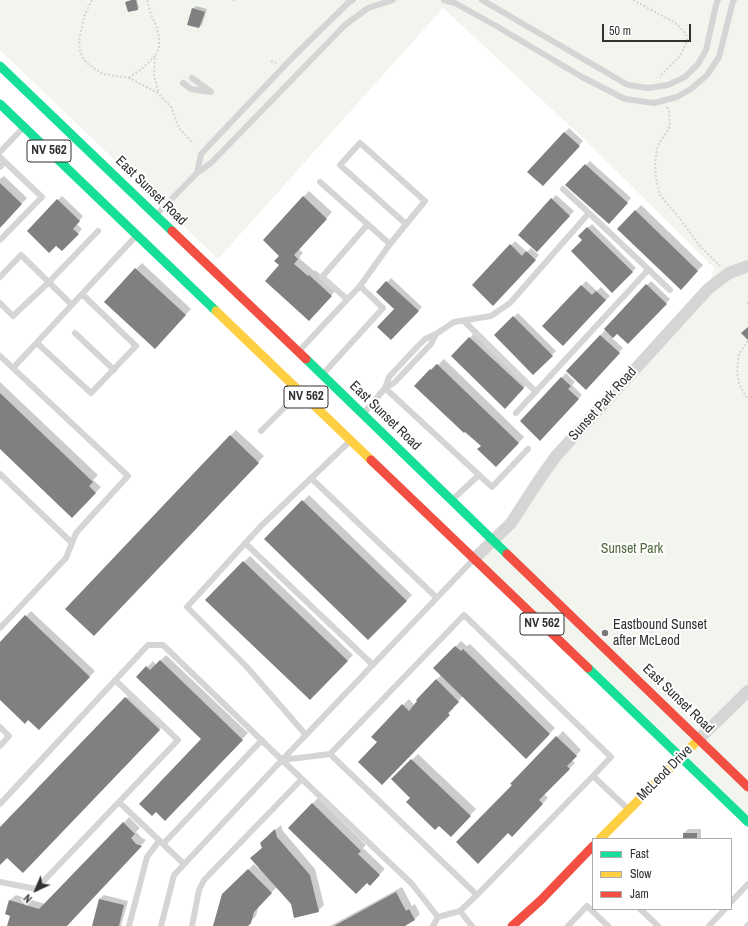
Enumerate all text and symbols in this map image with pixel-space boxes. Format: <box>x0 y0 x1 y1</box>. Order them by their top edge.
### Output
scale bar <box>604 16 693 42</box>
text: 50 m <box>609 23 631 39</box>
road number: NV 562 <box>27 140 71 162</box>
street label: East Sunset Road <box>112 153 190 229</box>
street label: Sunset Park Road <box>566 364 640 444</box>
street label: East Sunset Road <box>346 378 424 454</box>
road number: NV 562 <box>284 386 328 408</box>
park label: Sunset Park <box>601 541 663 557</box>
road number: NV 562 <box>520 613 564 635</box>
place label: Eastbound Sunset after McLeod <box>613 617 707 650</box>
marker: Eastbound Sunset after McLeod <box>600 628 610 638</box>
street label: East Sunset Road <box>639 661 717 737</box>
street label: McLeod Drive <box>634 742 696 804</box>
legend <box>592 838 732 910</box>
text: Fast <box>630 846 649 862</box>
text: Slow <box>630 866 651 882</box>
north arrow <box>16 870 56 910</box>
text: Jam <box>630 886 649 902</box>
text: N <box>20 891 35 906</box>

